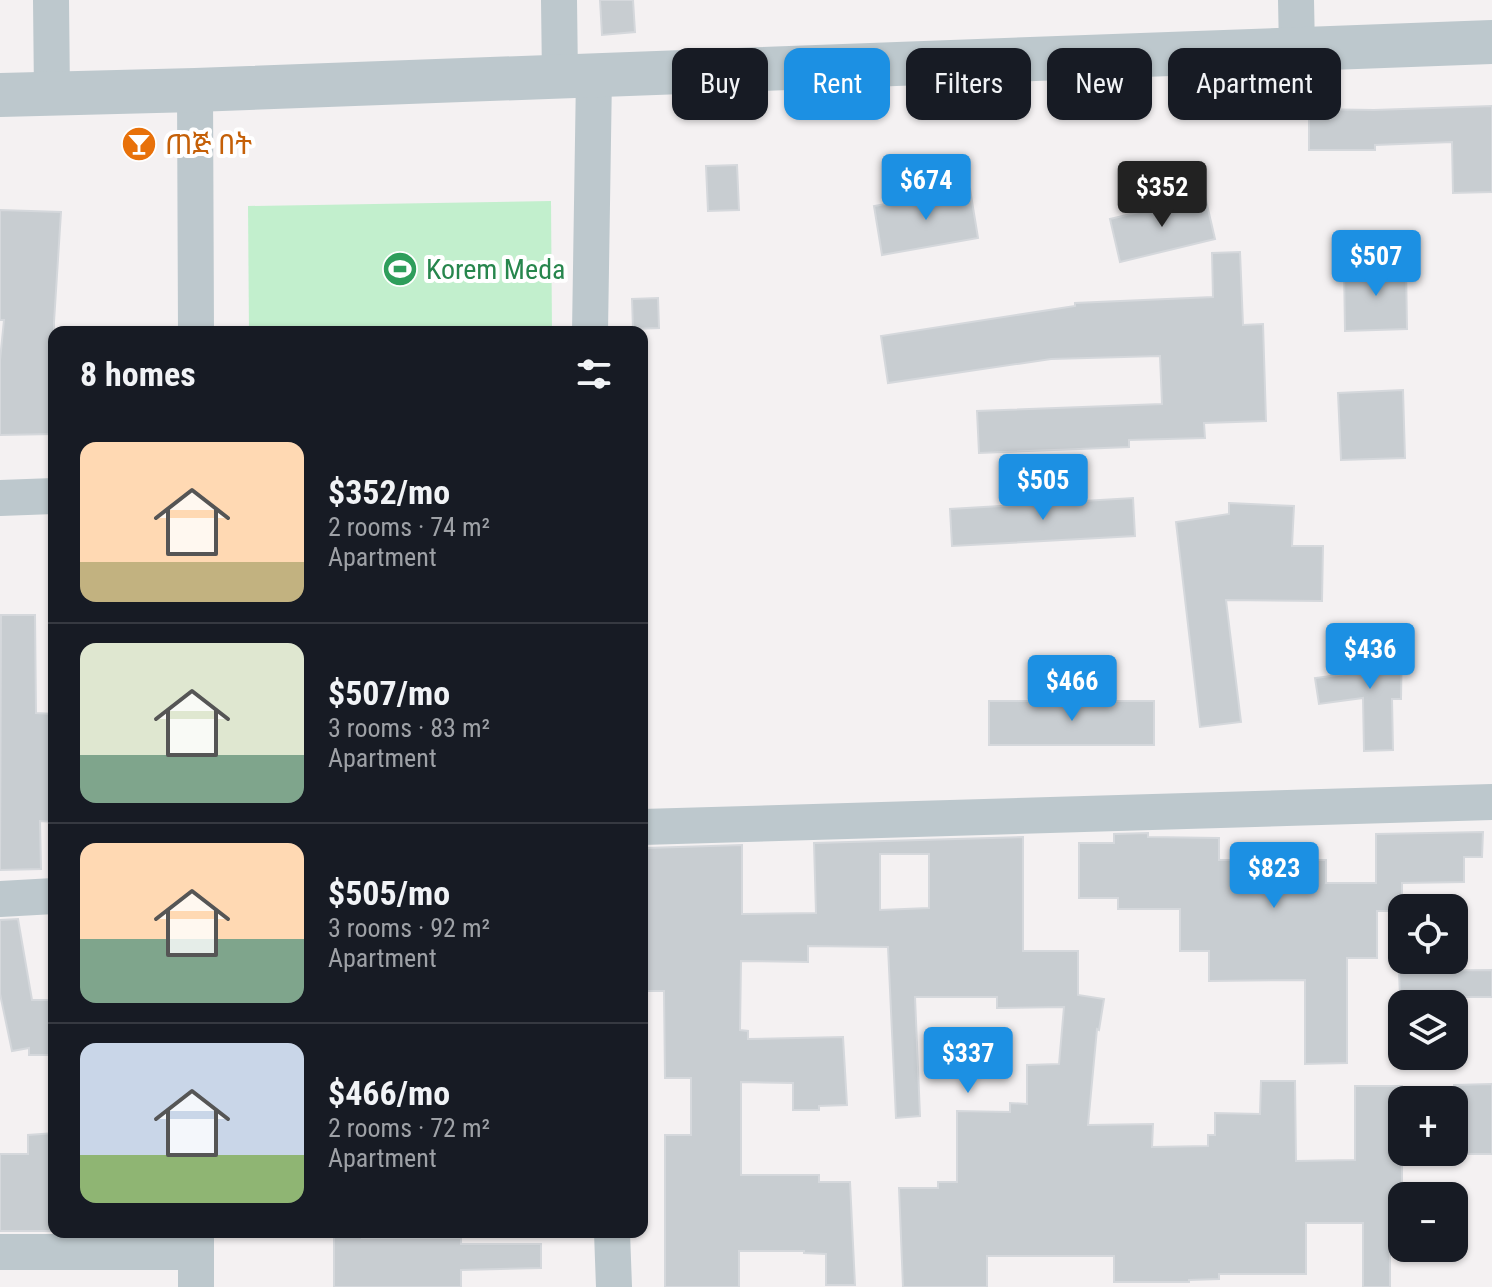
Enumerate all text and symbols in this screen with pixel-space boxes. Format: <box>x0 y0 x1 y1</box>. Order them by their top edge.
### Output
chip: Buy <box>672 48 768 120</box>
chip: Rent <box>784 48 890 120</box>
chip: Filters <box>906 48 1031 120</box>
chip: New <box>1047 48 1152 120</box>
chip: Apartment <box>1168 48 1341 120</box>
bar icon: ጠጅ በት <box>120 125 158 163</box>
place label: ጠጅ በት <box>165 128 252 161</box>
pin: $674 <box>879 154 973 222</box>
pin: $352 <box>1115 161 1209 229</box>
text: $674 <box>900 165 952 195</box>
text: $352 <box>1136 172 1188 202</box>
pin: $507 <box>1329 230 1423 298</box>
text: $507 <box>1350 241 1402 271</box>
sports icon: Korem Meda <box>381 250 419 288</box>
place label: Korem Meda <box>426 253 565 286</box>
icon: filters <box>572 352 616 396</box>
text: 8 homes <box>80 354 196 394</box>
pin: $505 <box>996 454 1090 522</box>
text: $505 <box>1017 465 1069 495</box>
text: $352/mo <box>328 472 450 512</box>
icon: home <box>144 474 240 570</box>
text: 2 rooms · 74 m² <box>328 512 490 542</box>
text: Apartment <box>328 542 437 572</box>
pin: $436 <box>1323 623 1417 691</box>
text: $436 <box>1344 634 1396 664</box>
pin: $466 <box>1025 655 1119 723</box>
text: $466 <box>1046 666 1098 696</box>
text: $507/mo <box>328 673 450 713</box>
icon: home <box>144 675 240 771</box>
text: 3 rooms · 83 m² <box>328 713 490 743</box>
text: Apartment <box>328 743 437 773</box>
pin: $823 <box>1227 842 1321 910</box>
text: $823 <box>1248 853 1300 883</box>
text: $505/mo <box>328 873 450 913</box>
icon: home <box>144 875 240 971</box>
map controls <box>1388 894 1468 1262</box>
button: locate <box>1388 894 1468 974</box>
text: 3 rooms · 92 m² <box>328 913 490 943</box>
text: Apartment <box>328 943 437 973</box>
button: layers <box>1388 990 1468 1070</box>
pin: $337 <box>921 1027 1015 1095</box>
text: $337 <box>942 1038 994 1068</box>
text: $466/mo <box>328 1073 450 1113</box>
icon: home <box>144 1075 240 1171</box>
button: + <box>1388 1086 1468 1166</box>
text: 2 rooms · 72 m² <box>328 1113 490 1143</box>
text: Apartment <box>328 1143 437 1173</box>
button: − <box>1388 1182 1468 1262</box>

